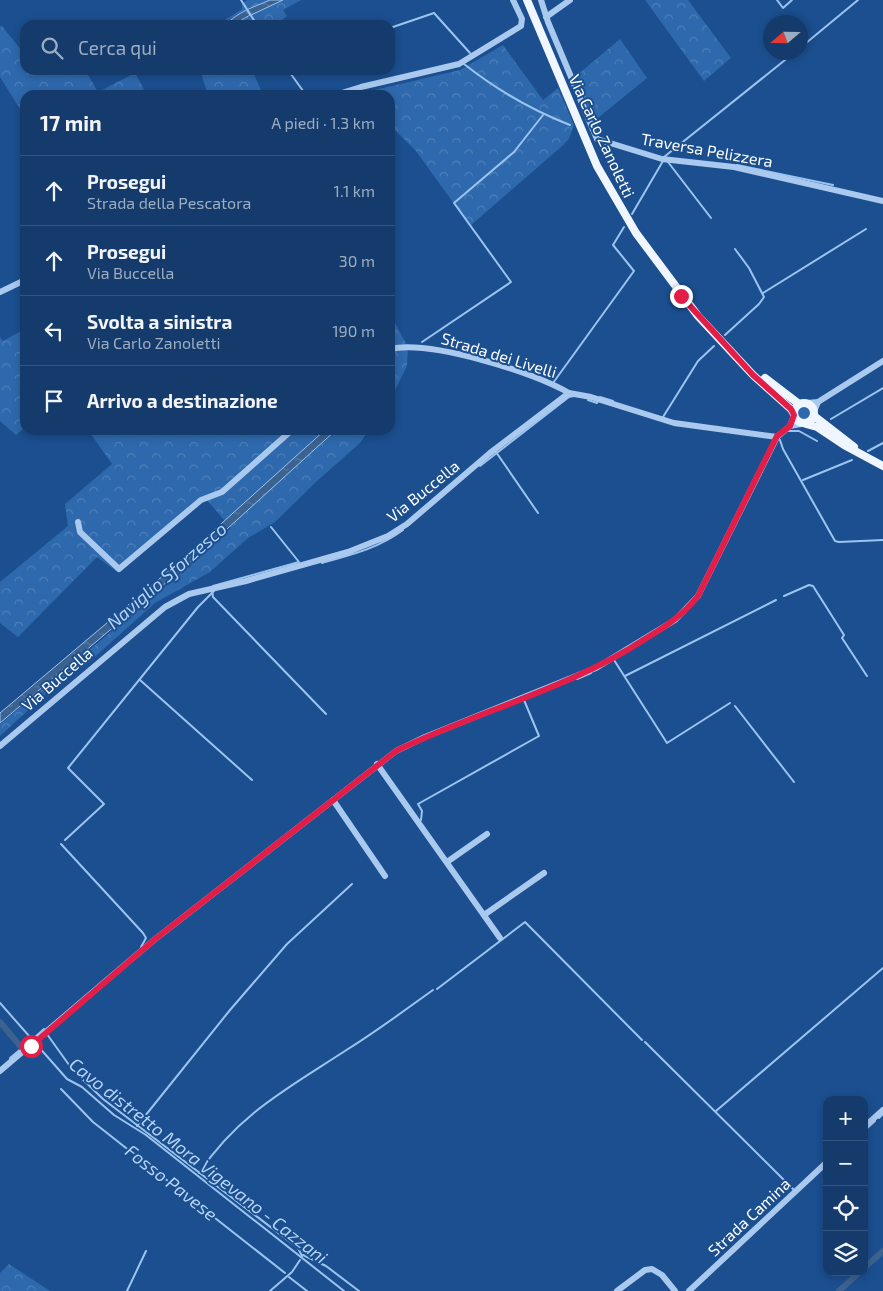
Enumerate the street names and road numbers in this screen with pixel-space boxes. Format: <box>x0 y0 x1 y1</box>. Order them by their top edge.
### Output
street label: Via Carlo Zanoletti <box>566 71 639 200</box>
street label: Traversa Pelizzera <box>640 129 775 170</box>
street label: Strada dei Livelli <box>439 328 559 381</box>
street label: Via Buccella <box>383 456 463 525</box>
street label: Via Buccella <box>17 643 96 714</box>
street label: Strada Camina <box>704 1174 794 1260</box>

